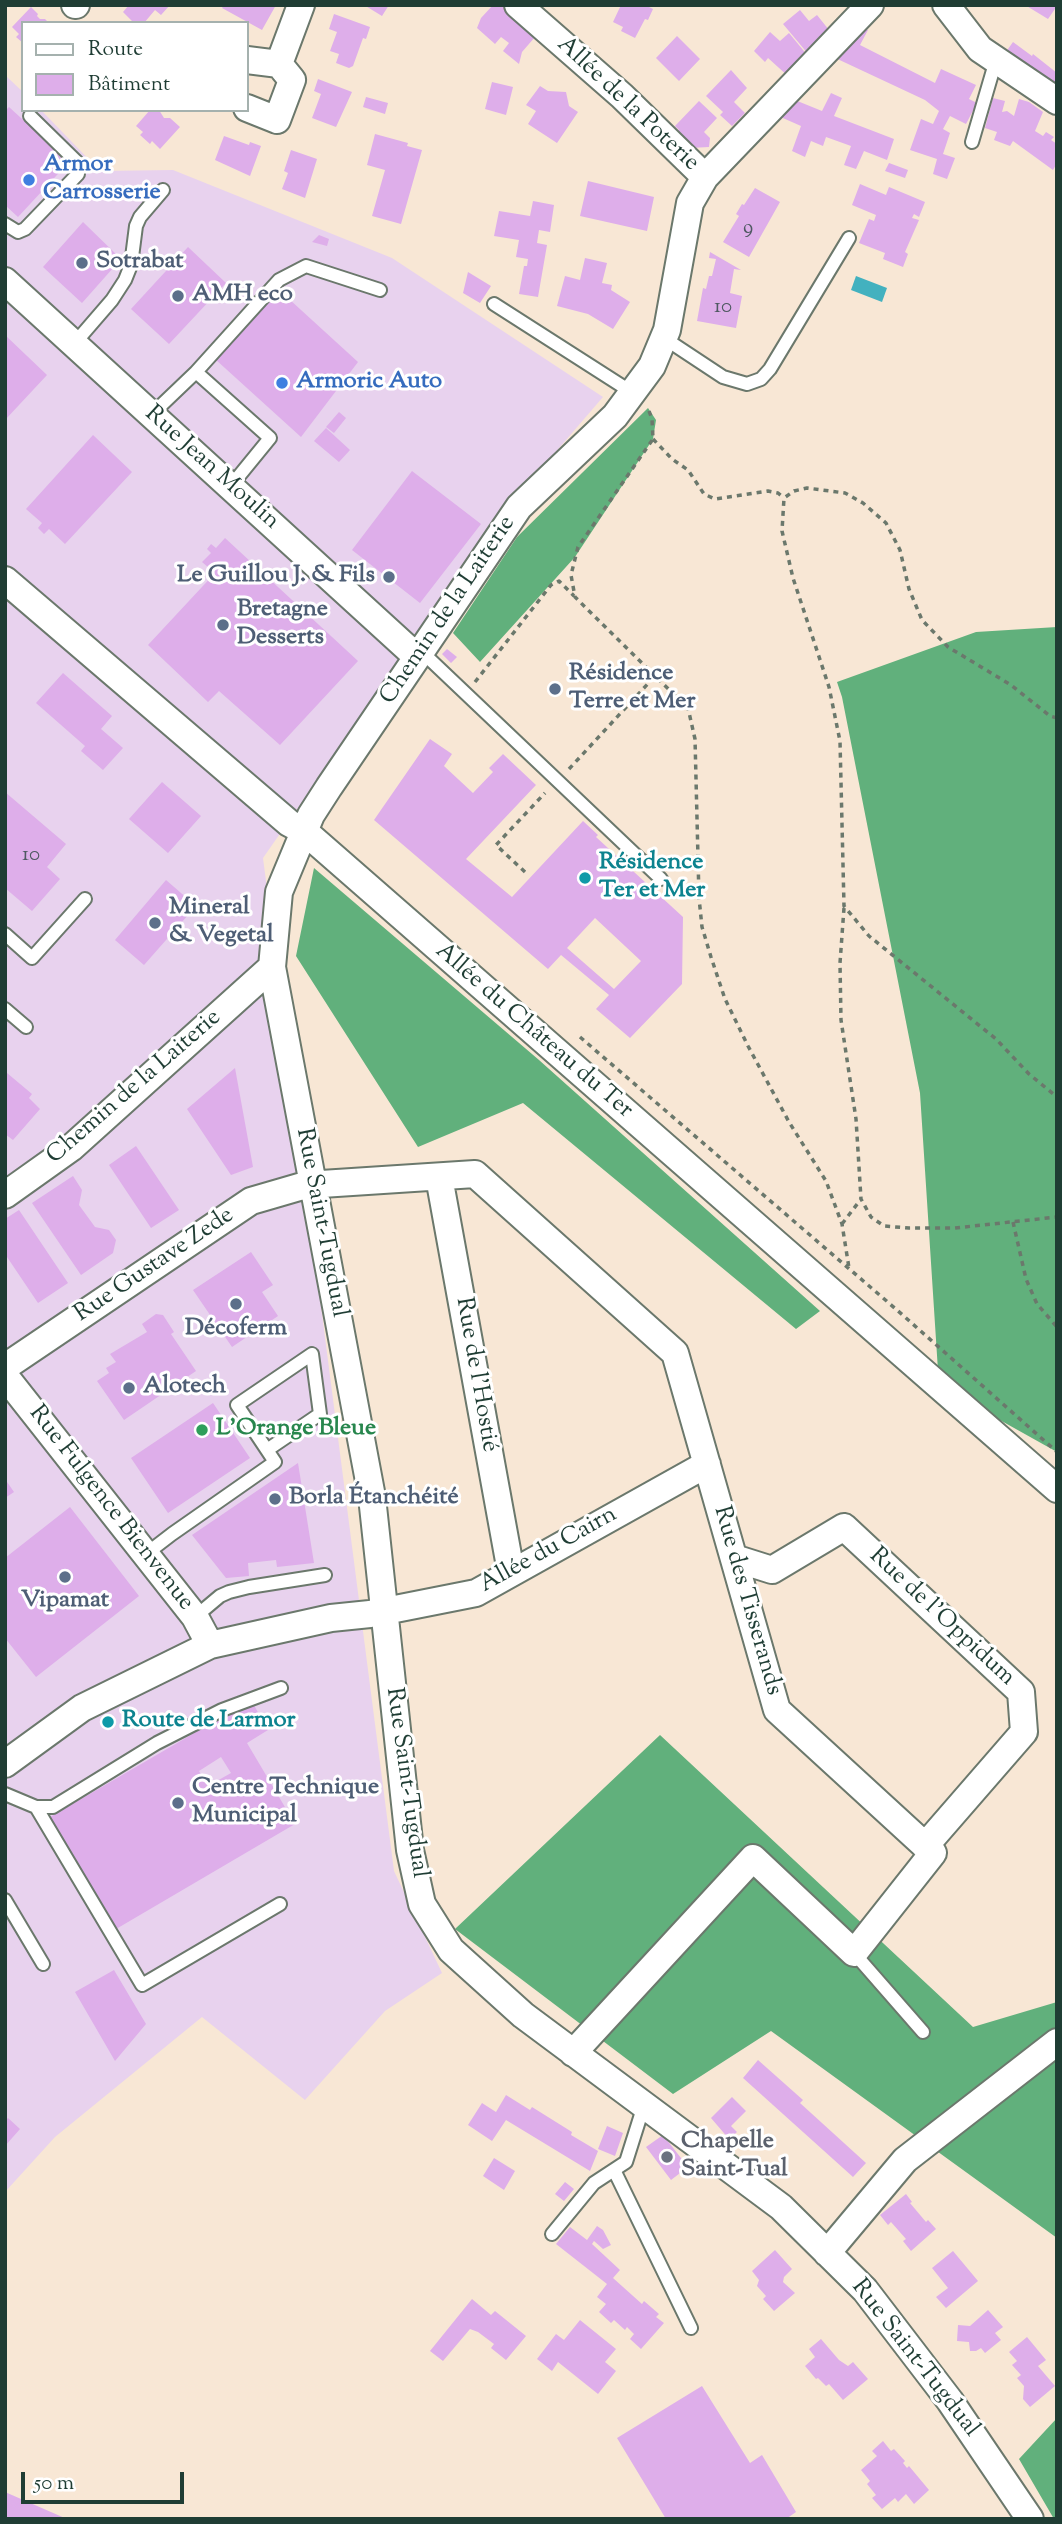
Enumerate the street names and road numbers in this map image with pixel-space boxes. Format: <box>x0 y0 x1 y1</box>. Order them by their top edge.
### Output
street label: Allée de la Poterie <box>550 32 704 178</box>
street label: Rue Jean Moulin <box>138 401 284 537</box>
street label: Chemin de la Laiterie <box>375 511 523 711</box>
street label: Allée du Château du Ter <box>428 938 638 1126</box>
street label: Chemin de la Laiterie <box>42 1005 228 1171</box>
street label: Rue Saint-Tugdual <box>288 1126 352 1320</box>
street label: Rue Gustave Zede <box>70 1202 240 1330</box>
street label: Rue de l'Hostié <box>447 1295 503 1455</box>
street label: Rue Fulgence Bienvenue <box>21 1401 199 1617</box>
street label: Allée du Cairn <box>475 1501 623 1601</box>
street label: Rue des Tisserands <box>705 1503 787 1699</box>
street label: Rue de l'Oppidum <box>862 1543 1020 1693</box>
street label: Rue Saint-Tugdual <box>377 1686 433 1880</box>
street label: Rue Saint-Tugdual <box>844 2274 984 2444</box>

